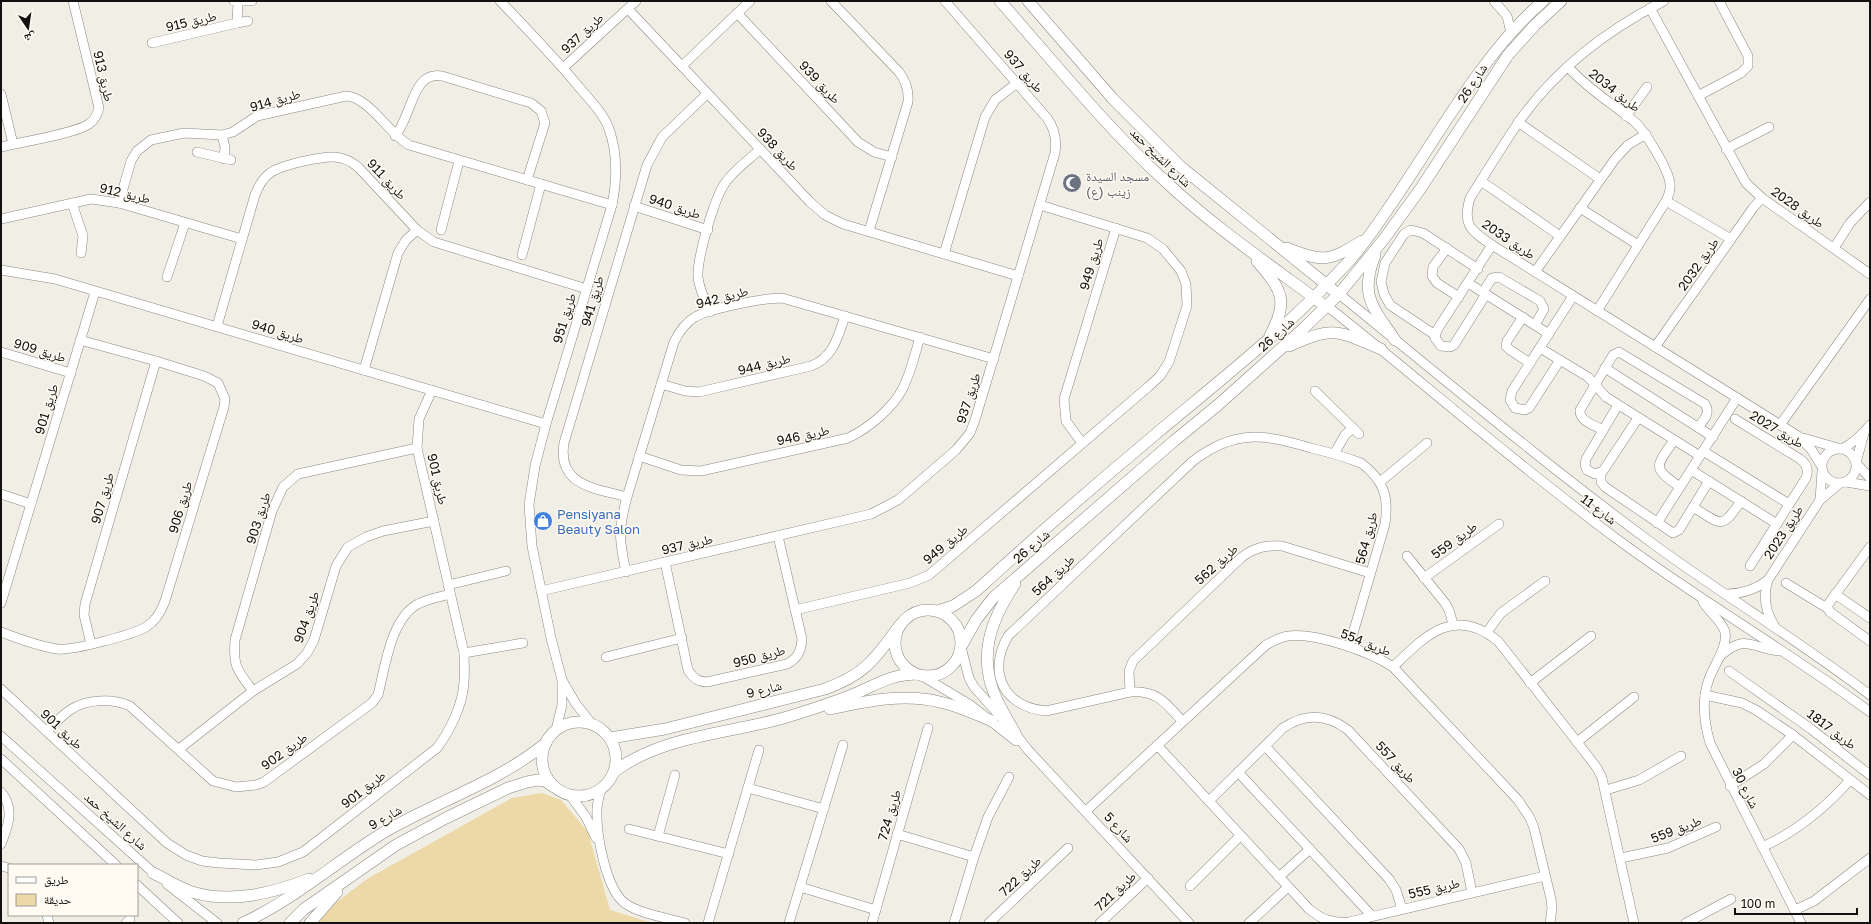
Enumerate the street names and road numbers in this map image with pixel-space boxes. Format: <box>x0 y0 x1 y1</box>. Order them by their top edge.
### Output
street label: طريق 915 <box>164 7 218 36</box>
street label: طريق 937 <box>557 9 607 57</box>
street label: طريق 937 <box>1000 46 1047 97</box>
street label: طريق 913 <box>89 49 118 103</box>
street label: طريق 939 <box>795 57 844 108</box>
street label: شارع 26 <box>1453 60 1492 107</box>
street label: طريق 2034 <box>1585 65 1644 116</box>
street label: طريق 914 <box>248 85 302 116</box>
street label: طريق 938 <box>753 124 802 175</box>
street label: شارع الشيخ حمد <box>1126 124 1195 192</box>
street label: طريق 911 <box>363 155 410 204</box>
street label: طريق 912 <box>98 179 152 208</box>
street label: طريق 2028 <box>1768 183 1828 232</box>
street label: طريق 940 <box>647 190 703 223</box>
street label: طريق 2033 <box>1479 215 1539 263</box>
street label: طريق 2032 <box>1674 235 1723 294</box>
street label: طريق 949 <box>1076 236 1107 292</box>
street label: طريق 941 <box>577 274 608 328</box>
street label: طريق 942 <box>694 282 750 313</box>
street label: طريق 951 <box>549 291 580 345</box>
street label: شارع 26 <box>1255 314 1299 356</box>
street label: طريق 940 <box>250 315 306 347</box>
street label: طريق 909 <box>12 335 68 366</box>
street label: طريق 944 <box>736 350 792 379</box>
street label: طريق 937 <box>952 371 985 426</box>
street label: طريق 901 <box>31 382 62 437</box>
street label: طريق 2027 <box>1747 407 1807 452</box>
street label: طريق 946 <box>775 422 831 449</box>
street label: طريق 901 <box>423 452 452 506</box>
street label: طريق 907 <box>87 470 118 526</box>
street label: طريق 906 <box>165 479 196 535</box>
street label: طريق 903 <box>242 490 275 546</box>
street label: شارع 11 <box>1577 490 1620 529</box>
street label: طريق 2023 <box>1760 502 1807 562</box>
street label: طريق 564 <box>1351 510 1382 566</box>
street label: طريق 559 <box>1428 518 1481 563</box>
street label: طريق 949 <box>919 521 971 568</box>
street label: شارع 26 <box>1009 526 1054 568</box>
street label: طريق 937 <box>660 530 714 559</box>
street label: طريق 562 <box>1191 540 1242 588</box>
street label: طريق 564 <box>1028 551 1079 600</box>
street label: طريق 904 <box>290 589 323 645</box>
street label: طريق 554 <box>1338 625 1394 660</box>
street label: طريق 950 <box>731 641 787 672</box>
street label: شارع 9 <box>745 677 784 703</box>
street label: طريق 901 <box>37 705 87 753</box>
street label: طريق 1817 <box>1804 705 1860 753</box>
street label: طريق 902 <box>258 729 311 774</box>
street label: طريق 557 <box>1372 738 1420 787</box>
street label: شارع 30 <box>1727 765 1763 812</box>
street label: طريق 901 <box>338 767 389 812</box>
street label: طريق 724 <box>874 788 905 843</box>
street label: شارع الشيخ حمد <box>80 789 151 855</box>
street label: شارع 9 <box>365 801 406 835</box>
street label: شارع 5 <box>1100 809 1137 847</box>
street label: طريق 559 <box>1648 812 1704 847</box>
street label: طريق 722 <box>996 852 1045 900</box>
street label: طريق 721 <box>1091 868 1140 915</box>
street label: طريق 555 <box>1407 874 1462 903</box>

